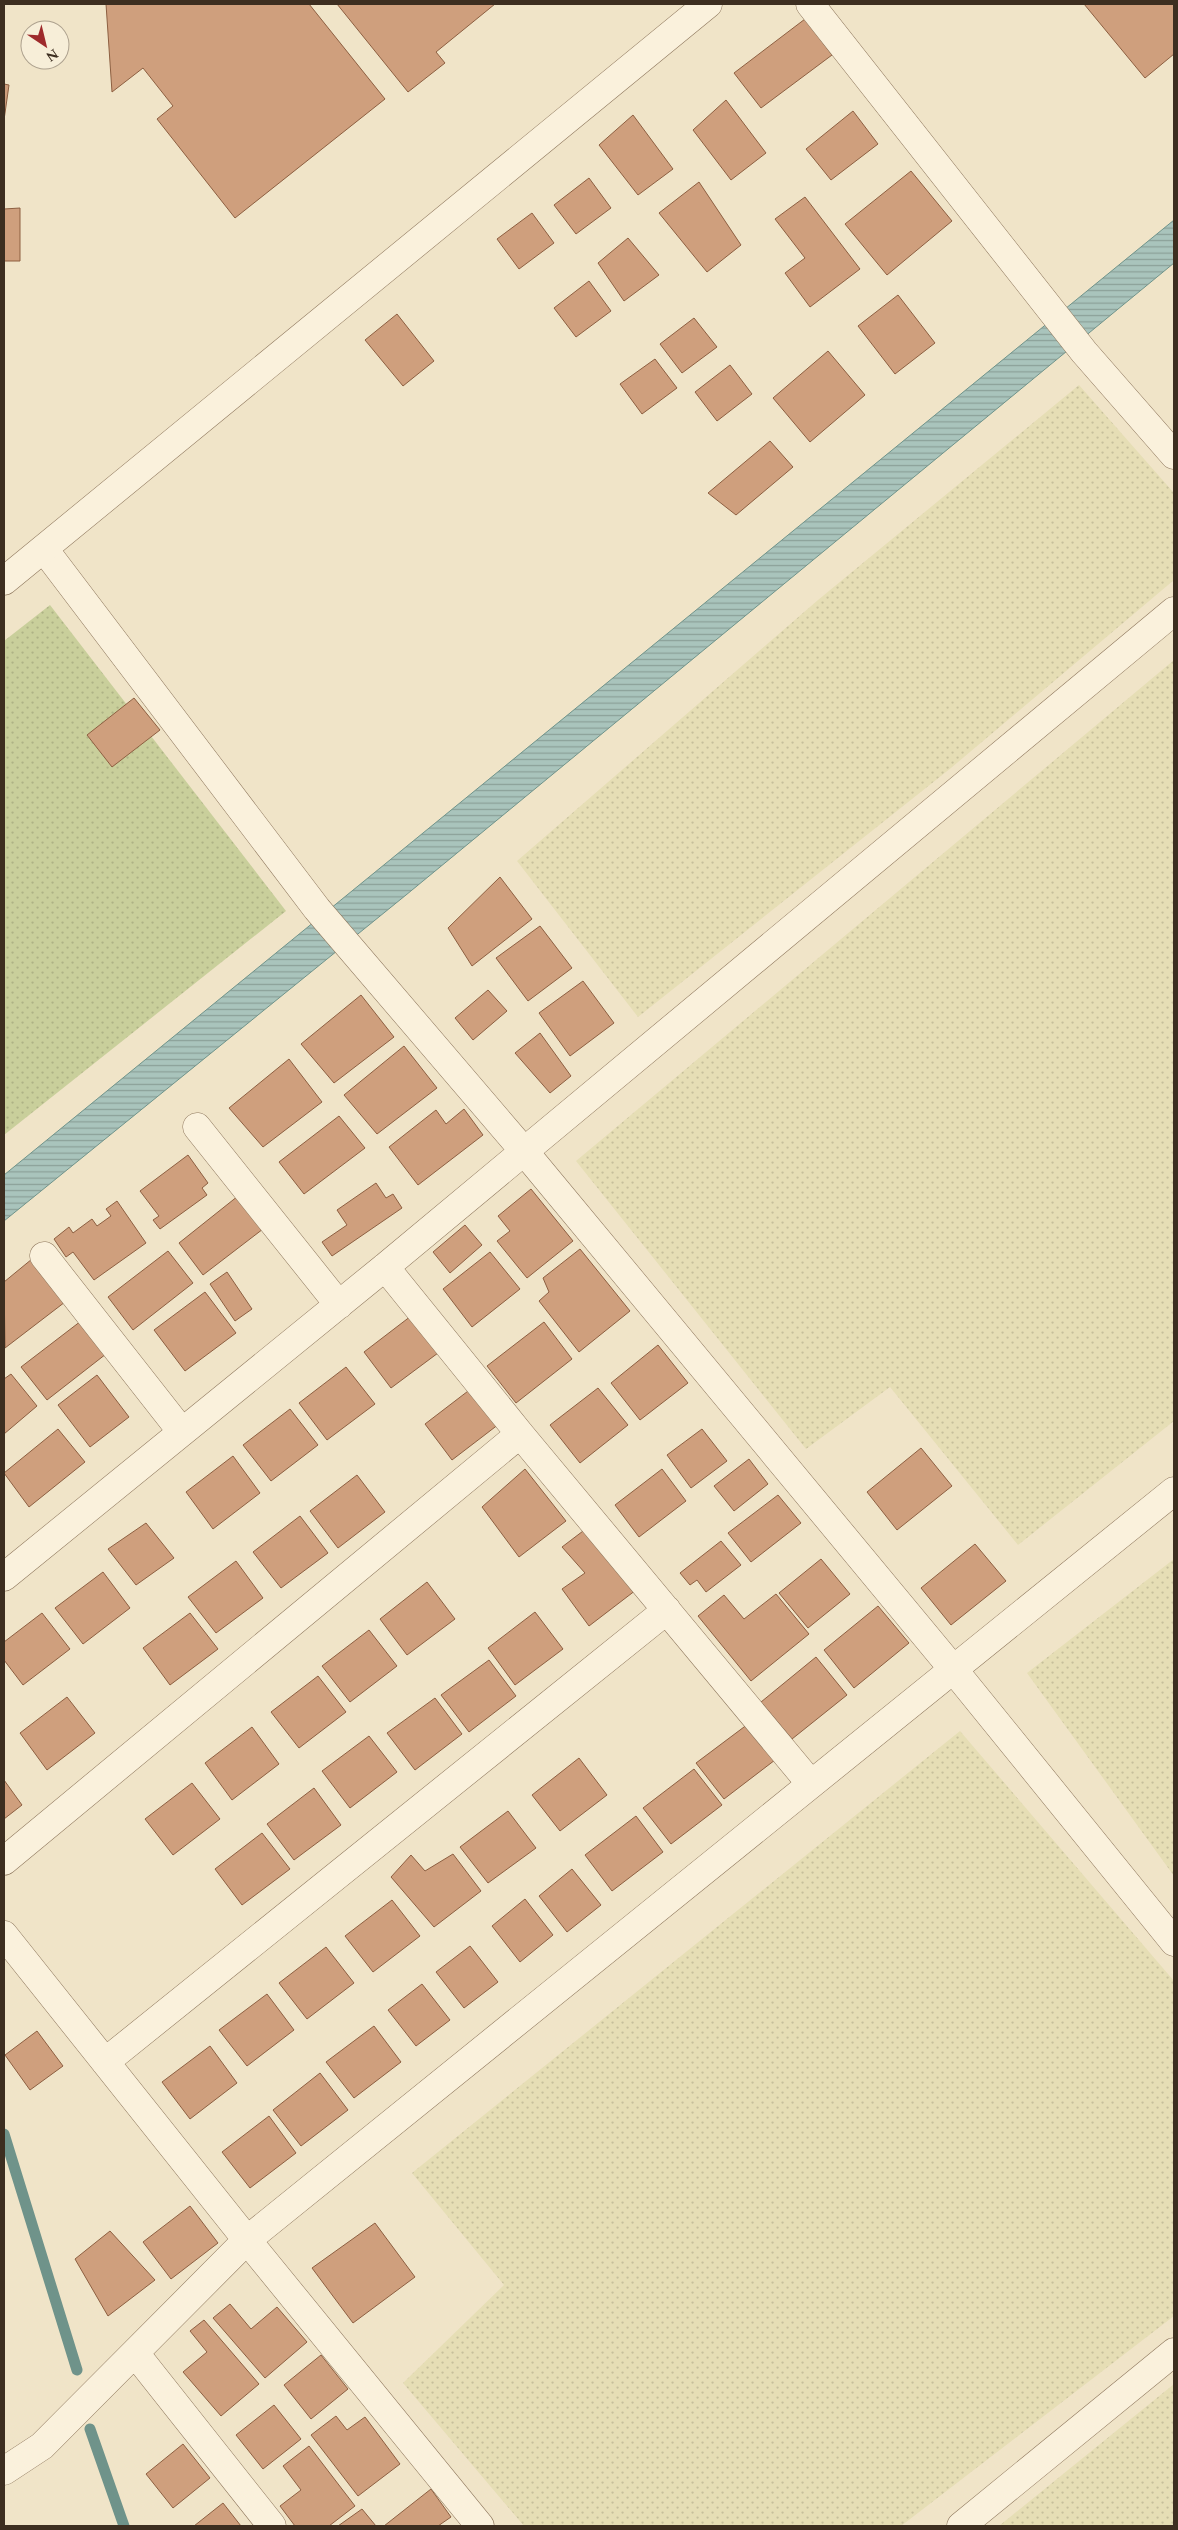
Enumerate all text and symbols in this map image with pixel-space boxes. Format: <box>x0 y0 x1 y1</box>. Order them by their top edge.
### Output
north arrow <box>20 20 70 70</box>
text: N <box>41 43 63 67</box>

